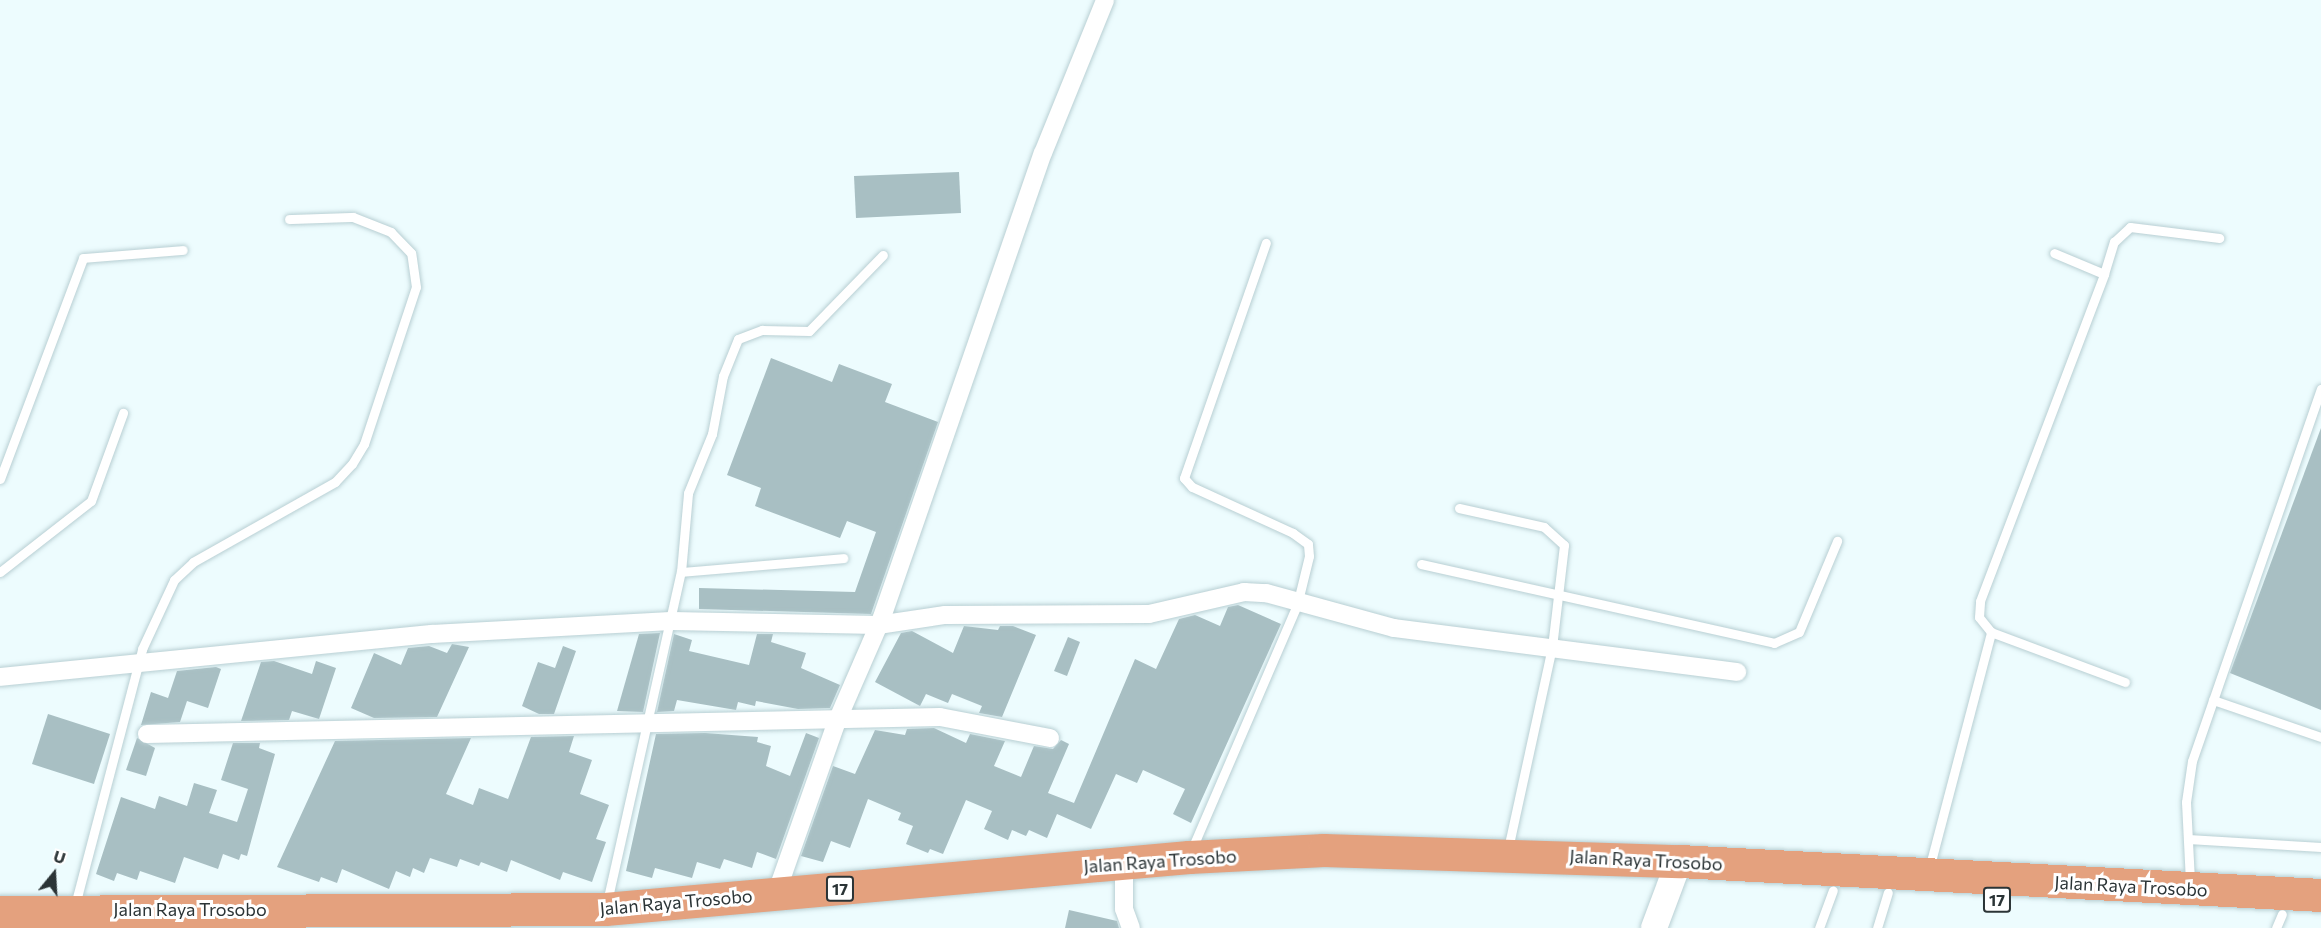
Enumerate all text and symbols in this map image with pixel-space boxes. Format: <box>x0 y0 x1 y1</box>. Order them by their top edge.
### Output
north arrow <box>24 844 84 904</box>
street label: Jalan Raya Trosobo <box>1083 845 1237 877</box>
street label: Jalan Raya Trosobo <box>1569 845 1723 875</box>
text: U <box>51 846 68 867</box>
street label: Jalan Raya Trosobo <box>2054 871 2208 901</box>
road number: 17 <box>825 876 855 902</box>
street label: Jalan Raya Trosobo <box>599 885 753 919</box>
road number: 17 <box>1982 887 2012 913</box>
street label: Jalan Raya Trosobo <box>113 898 267 920</box>

